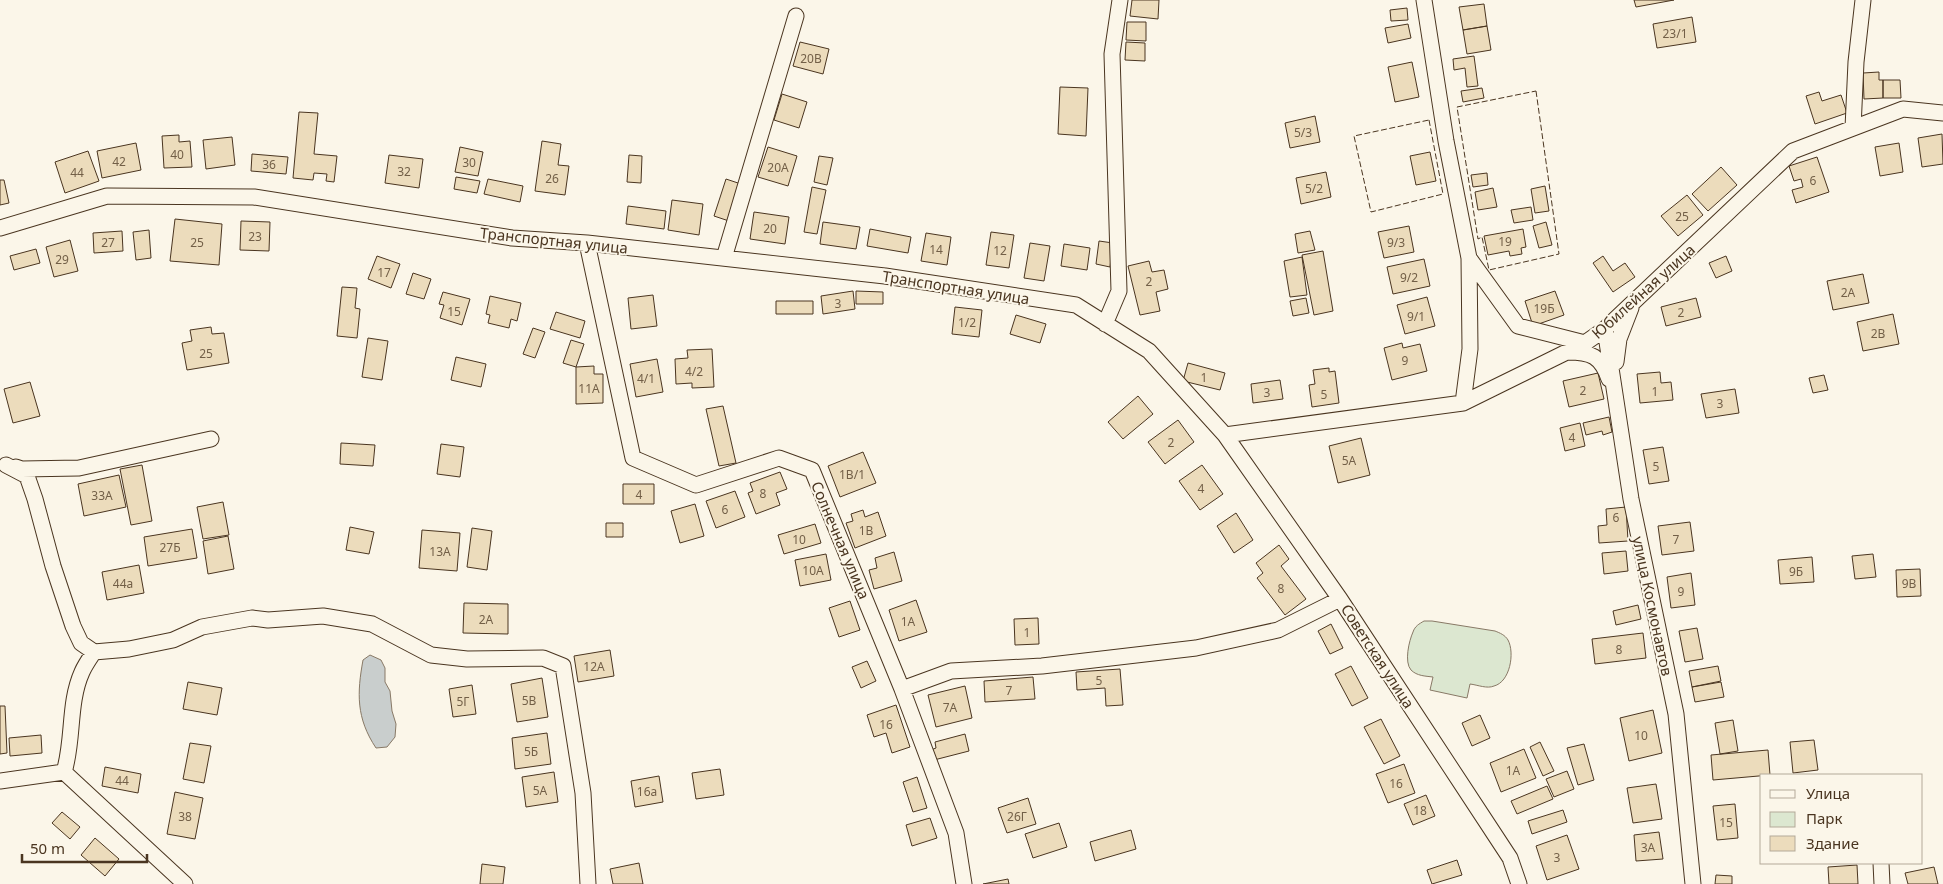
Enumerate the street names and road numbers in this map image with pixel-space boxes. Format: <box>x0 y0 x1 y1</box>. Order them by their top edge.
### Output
street label: Транспортная улица <box>479 222 629 258</box>
street label: Юбилейная улица <box>1587 239 1699 343</box>
street label: Транспортная улица <box>881 266 1031 308</box>
street label: Солнечная улица <box>807 478 875 602</box>
street label: улица Космонавтов <box>1628 534 1678 678</box>
street label: Советская улица <box>1337 600 1419 712</box>

